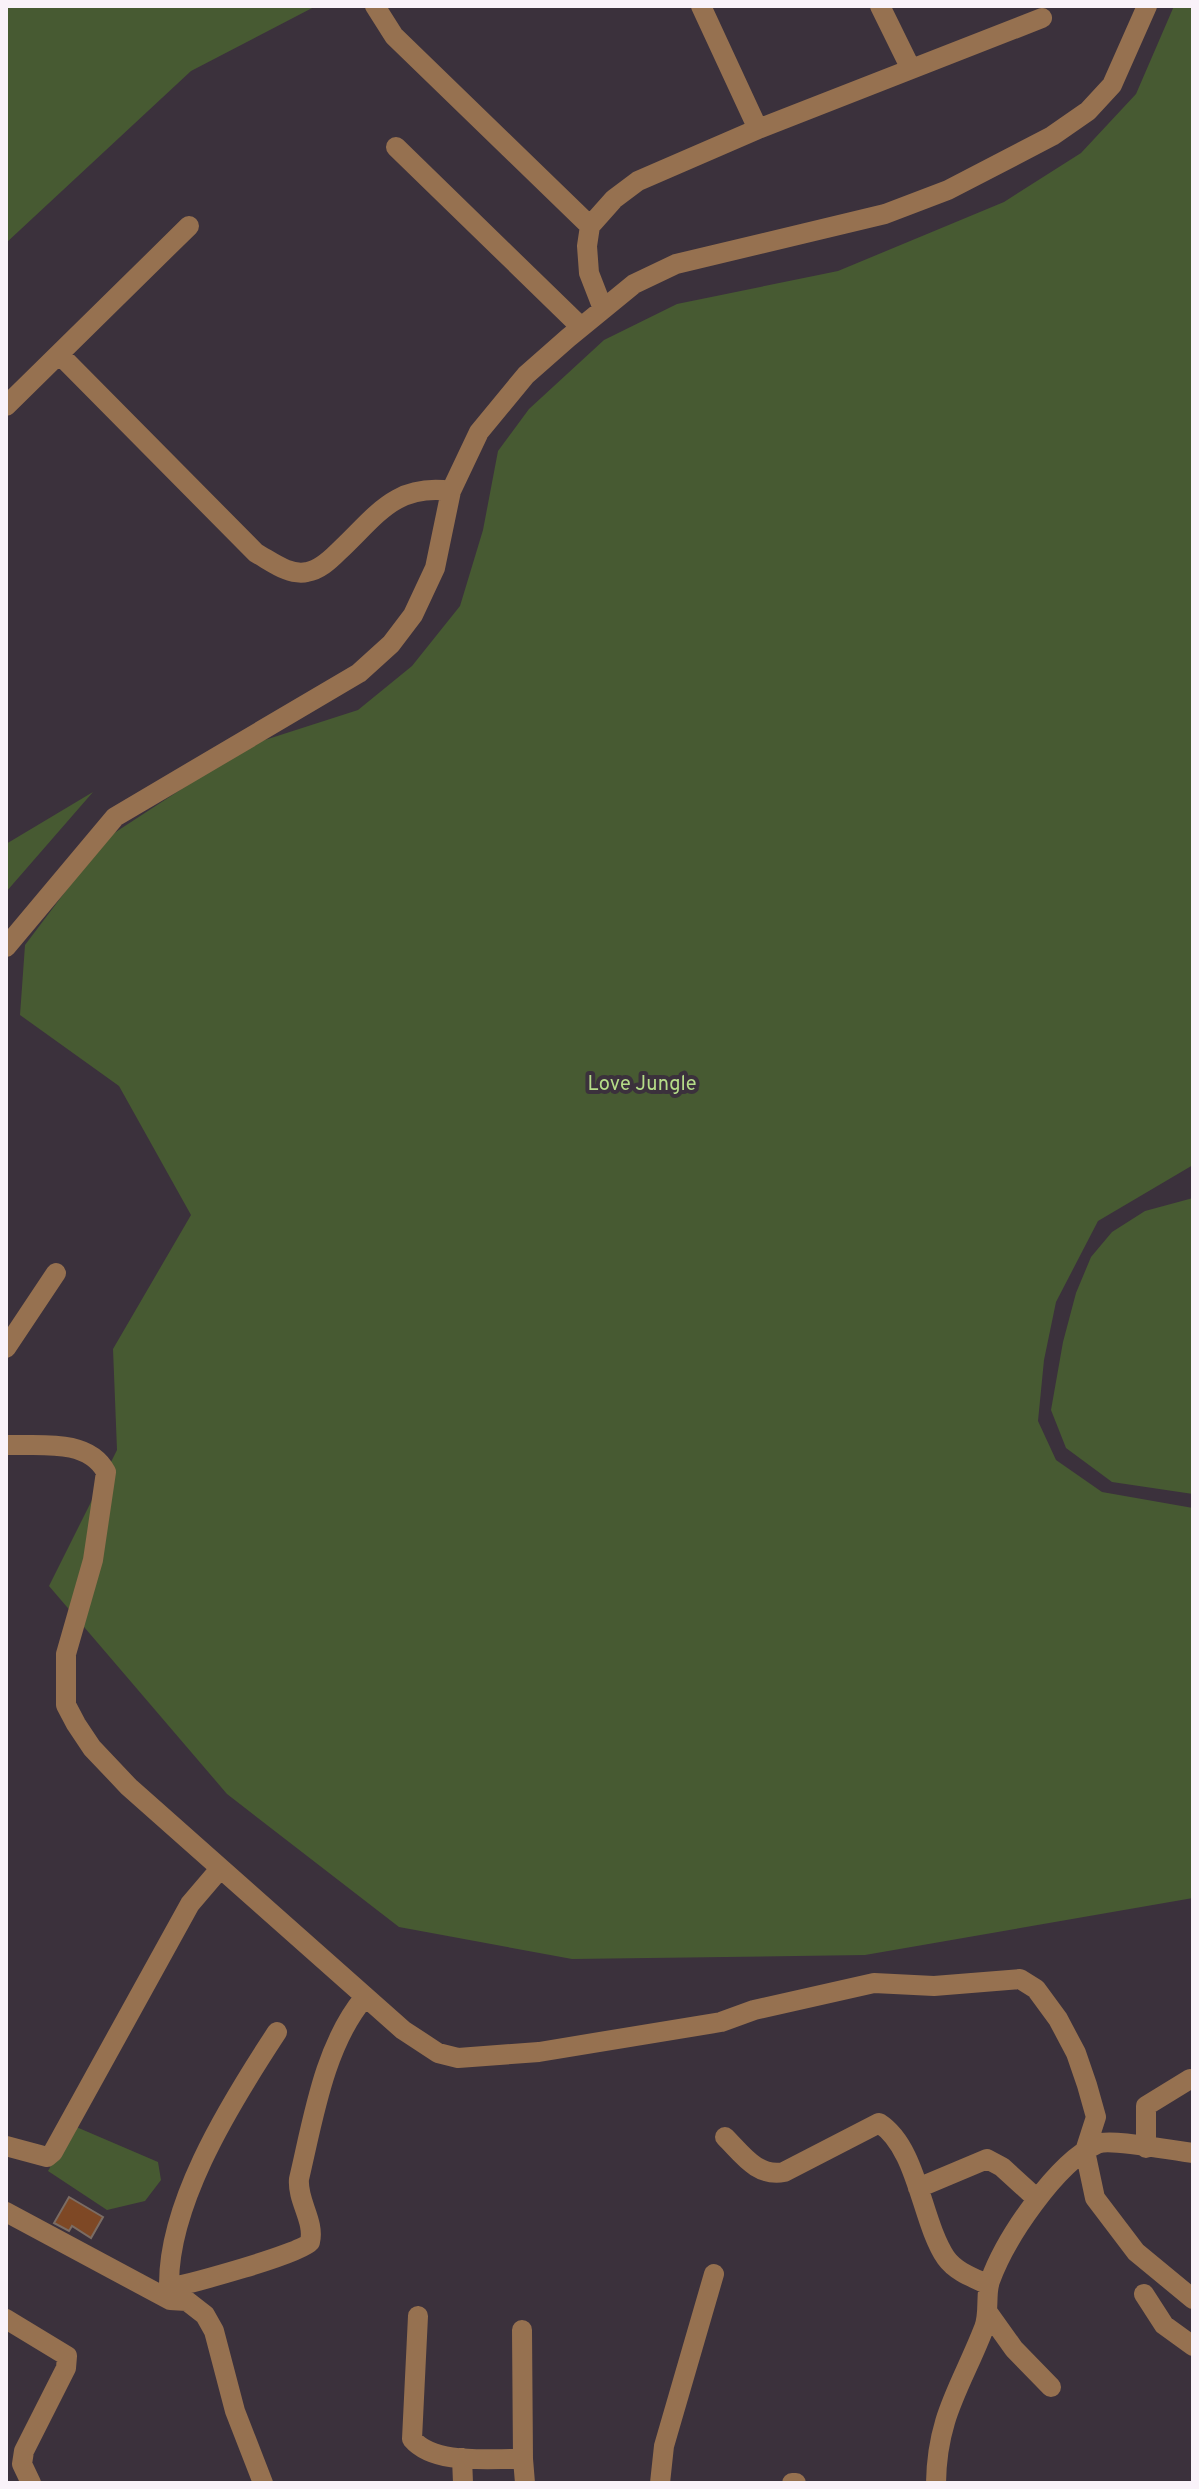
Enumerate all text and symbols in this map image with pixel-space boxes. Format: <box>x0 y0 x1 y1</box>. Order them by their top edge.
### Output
park label: Love Jungle <box>588 1072 696 1098</box>

